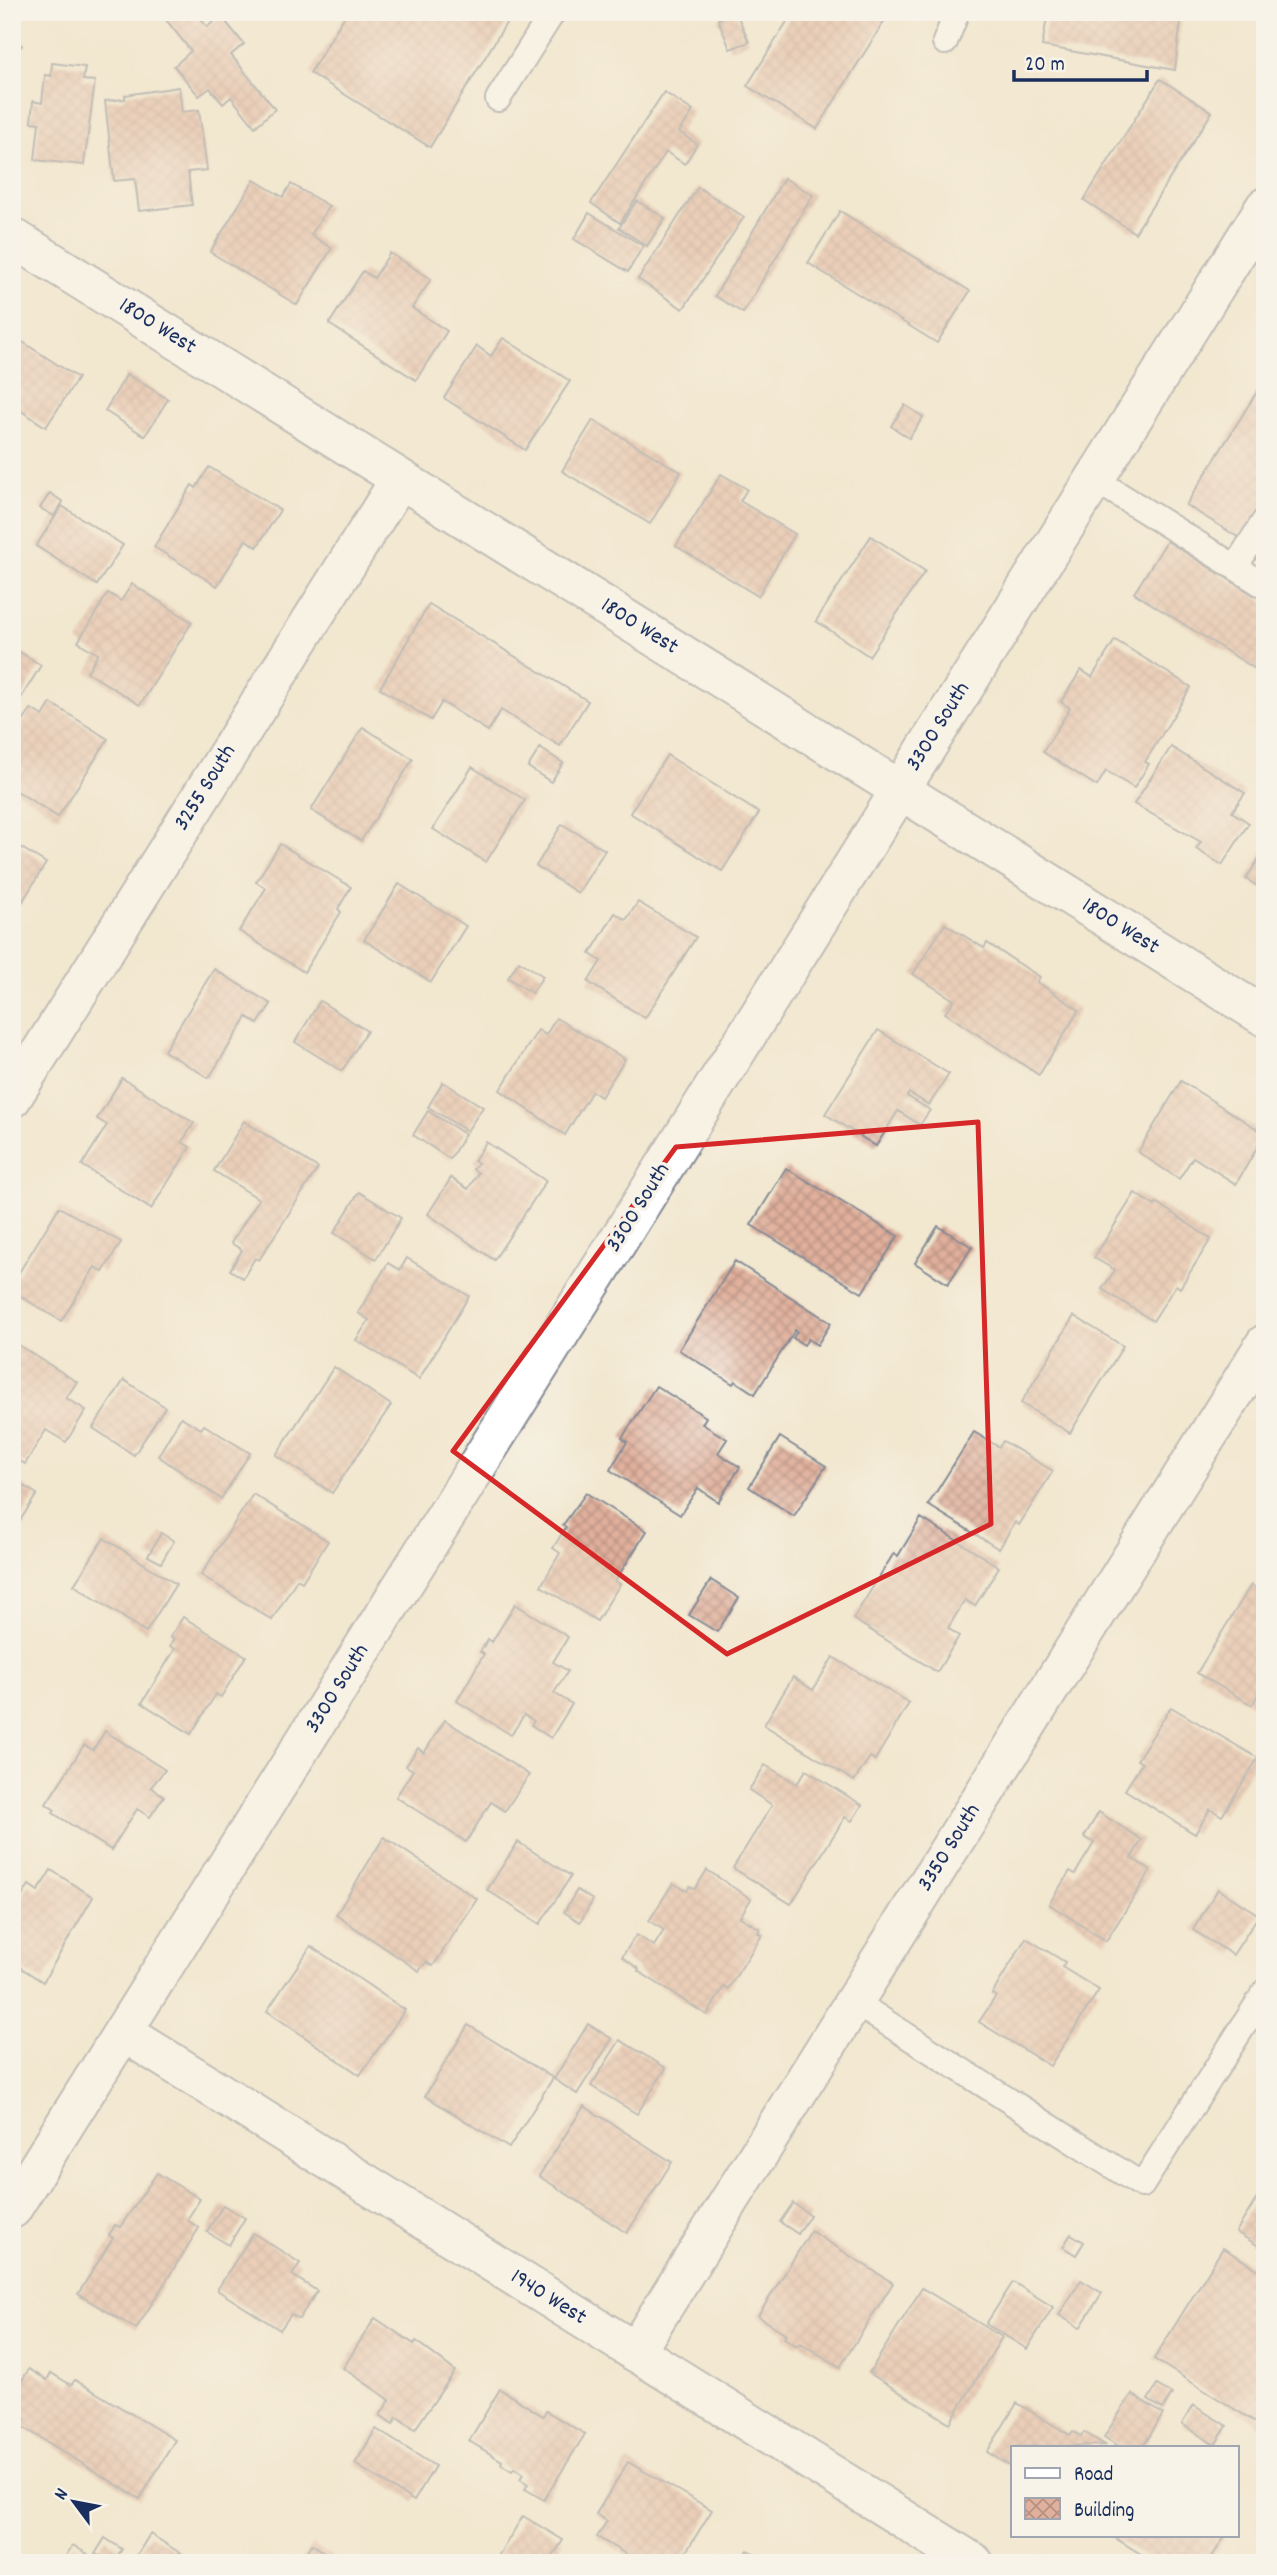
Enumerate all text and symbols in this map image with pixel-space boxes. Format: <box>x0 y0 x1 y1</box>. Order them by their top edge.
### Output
scale bar <box>1014 38 1148 82</box>
text: 20 m <box>1025 51 1065 81</box>
street label: 1800 West <box>112 290 202 364</box>
street label: 1800 West <box>594 590 684 664</box>
street label: 3300 South <box>898 676 980 778</box>
street label: 3255 South <box>167 738 245 838</box>
street label: 1800 West <box>1075 890 1165 964</box>
street label: 3300 South <box>598 1157 680 1259</box>
street label: 3300 South <box>297 1638 379 1740</box>
street label: 3350 South <box>910 1798 990 1898</box>
street label: 1940 West <box>503 2262 593 2334</box>
legend <box>1011 2446 1238 2536</box>
text: Road <box>1074 2461 1113 2491</box>
north arrow <box>38 2466 108 2536</box>
text: N <box>49 2484 76 2506</box>
text: Building <box>1074 2497 1134 2527</box>

